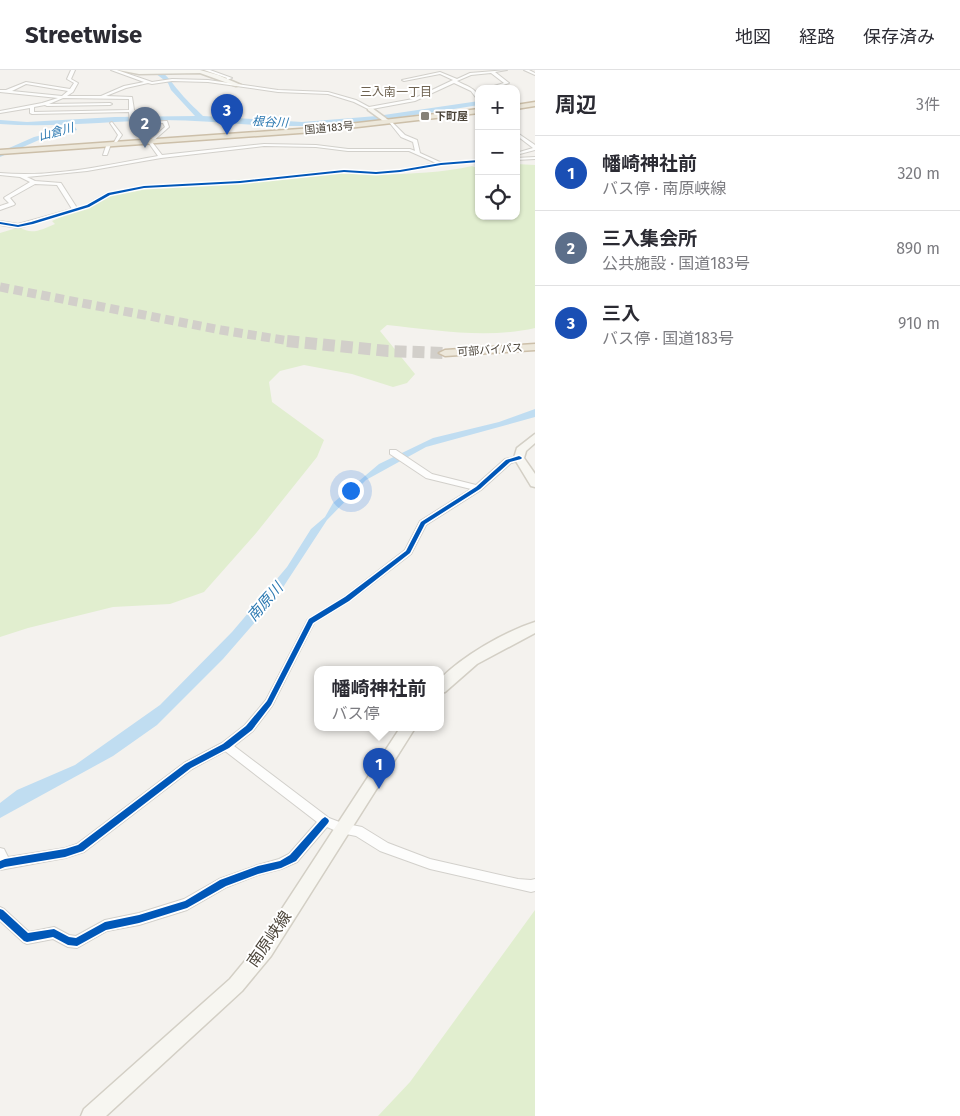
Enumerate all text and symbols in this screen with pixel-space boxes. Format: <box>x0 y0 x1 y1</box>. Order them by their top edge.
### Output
text: Streetwise <box>25 21 142 49</box>
text: 地図 <box>735 26 771 48</box>
text: 経路 <box>799 26 835 48</box>
text: 保存済み <box>863 26 935 48</box>
district label: 三入南一丁目 <box>360 85 432 99</box>
map controls <box>475 85 520 220</box>
button: + <box>475 85 520 130</box>
text: 周辺 <box>555 92 597 118</box>
pin: 3 <box>211 94 243 135</box>
text: 3件 <box>916 95 940 114</box>
pin: 2 <box>129 107 161 148</box>
marker: 下町屋 <box>419 110 431 122</box>
place label: 下町屋 <box>435 110 468 123</box>
water label: 根谷川 <box>252 114 290 130</box>
street label: 国道183号 <box>304 119 354 137</box>
water label: 山倉川 <box>37 120 77 143</box>
button: − <box>475 130 520 175</box>
text: 幡崎神社前 <box>602 152 697 175</box>
text: 1 <box>567 164 575 183</box>
text: 320 m <box>897 164 940 183</box>
button: locate <box>475 175 520 220</box>
text: バス停 · 南原峡線 <box>602 179 726 198</box>
text: 三入集会所 <box>602 227 697 250</box>
text: 2 <box>567 239 575 258</box>
text: 890 m <box>896 239 940 258</box>
text: 公共施設 · 国道183号 <box>602 254 750 273</box>
text: 三入 <box>602 302 640 325</box>
text: 3 <box>567 314 575 333</box>
text: 910 m <box>898 314 940 333</box>
text: バス停 · 国道183号 <box>602 329 734 348</box>
street label: 可部バイパス <box>457 341 523 359</box>
your location <box>338 478 364 504</box>
water label: 南原川 <box>243 578 288 625</box>
popup <box>314 666 444 731</box>
text: 幡崎神社前 <box>331 677 427 700</box>
text: バス停 <box>331 704 380 723</box>
pin: 1 <box>363 748 395 789</box>
street label: 南原峡線 <box>243 907 295 971</box>

